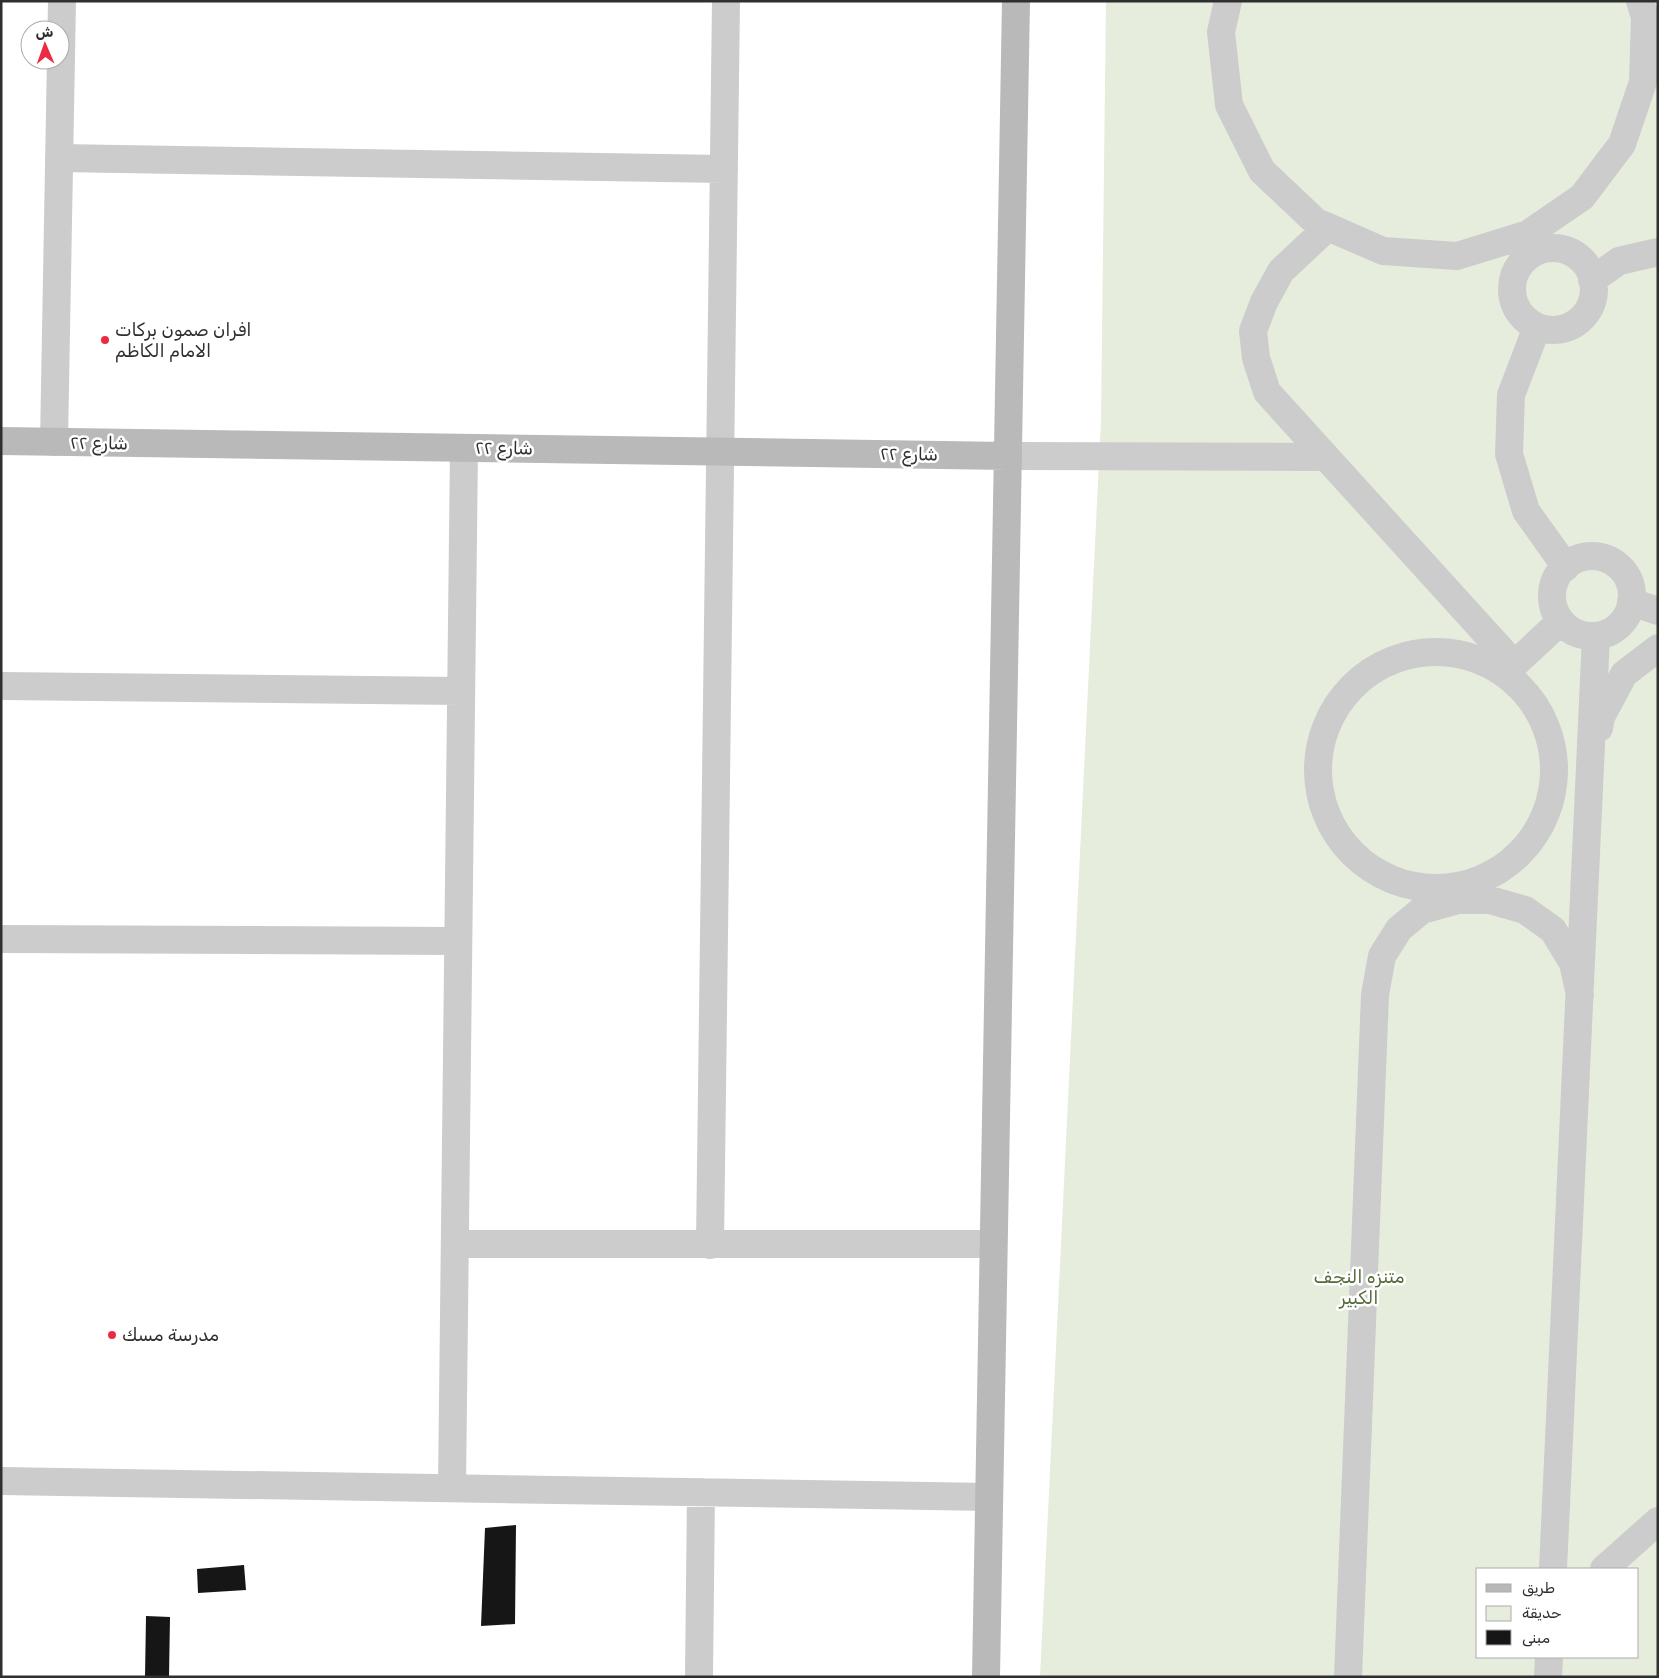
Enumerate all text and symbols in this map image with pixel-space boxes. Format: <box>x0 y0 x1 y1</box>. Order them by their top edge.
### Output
north arrow <box>20 20 70 70</box>
text: ش <box>35 24 54 41</box>
place label: افران صمون بركات الامام الكاظم <box>115 319 251 363</box>
marker: افران صمون بركات الامام الكاظم <box>99 334 111 346</box>
street label: شارع ٢٢ <box>70 431 128 456</box>
street label: شارع ٢٢ <box>475 436 533 461</box>
street label: شارع ٢٢ <box>880 442 938 467</box>
park label: متنزه النجف الكبير <box>1313 1266 1405 1309</box>
place label: مدرسة مسك <box>122 1324 219 1346</box>
marker: مدرسة مسك <box>106 1329 118 1341</box>
legend <box>1476 1568 1639 1658</box>
text: طريق <box>1522 1579 1555 1597</box>
text: حديقة <box>1522 1604 1562 1622</box>
text: مبنى <box>1522 1629 1550 1647</box>

